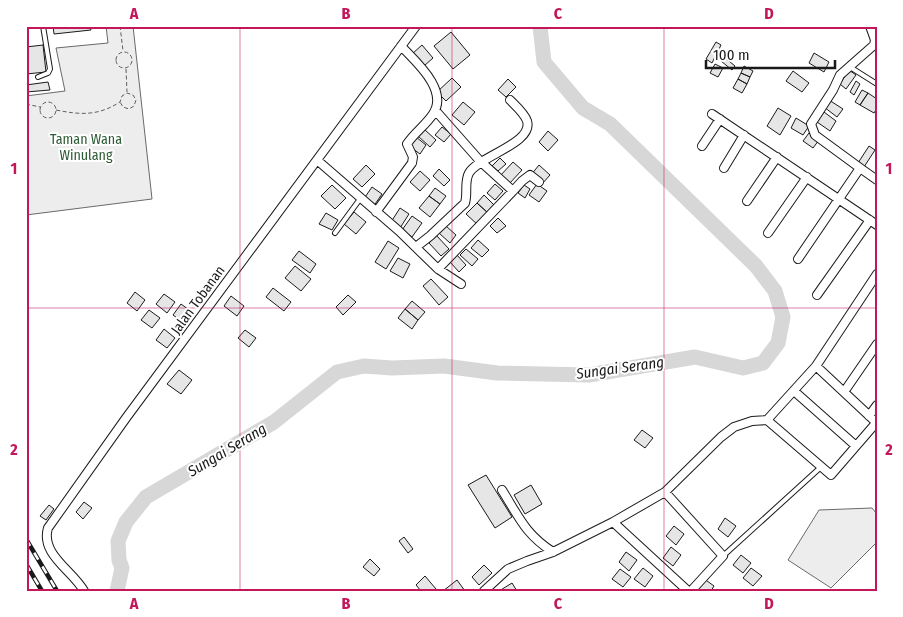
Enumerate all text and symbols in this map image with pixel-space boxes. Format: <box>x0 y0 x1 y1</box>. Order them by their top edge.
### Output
text: A <box>129 4 139 23</box>
text: B <box>342 4 351 23</box>
text: C <box>554 4 563 23</box>
text: D <box>764 4 774 23</box>
scale bar <box>706 38 834 70</box>
text: 100 m <box>713 46 750 64</box>
park label: Taman Wana Winulang <box>50 131 122 164</box>
text: 1 <box>11 159 17 178</box>
text: 1 <box>886 159 892 178</box>
street label: Jalan Tobanan <box>167 262 229 338</box>
water label: Sungai Serang <box>574 353 665 383</box>
water label: Sungai Serang <box>184 419 270 481</box>
text: 2 <box>9 440 18 459</box>
text: 2 <box>884 440 893 459</box>
text: A <box>129 594 139 613</box>
text: B <box>342 594 351 613</box>
text: C <box>554 594 563 613</box>
text: D <box>764 594 774 613</box>

